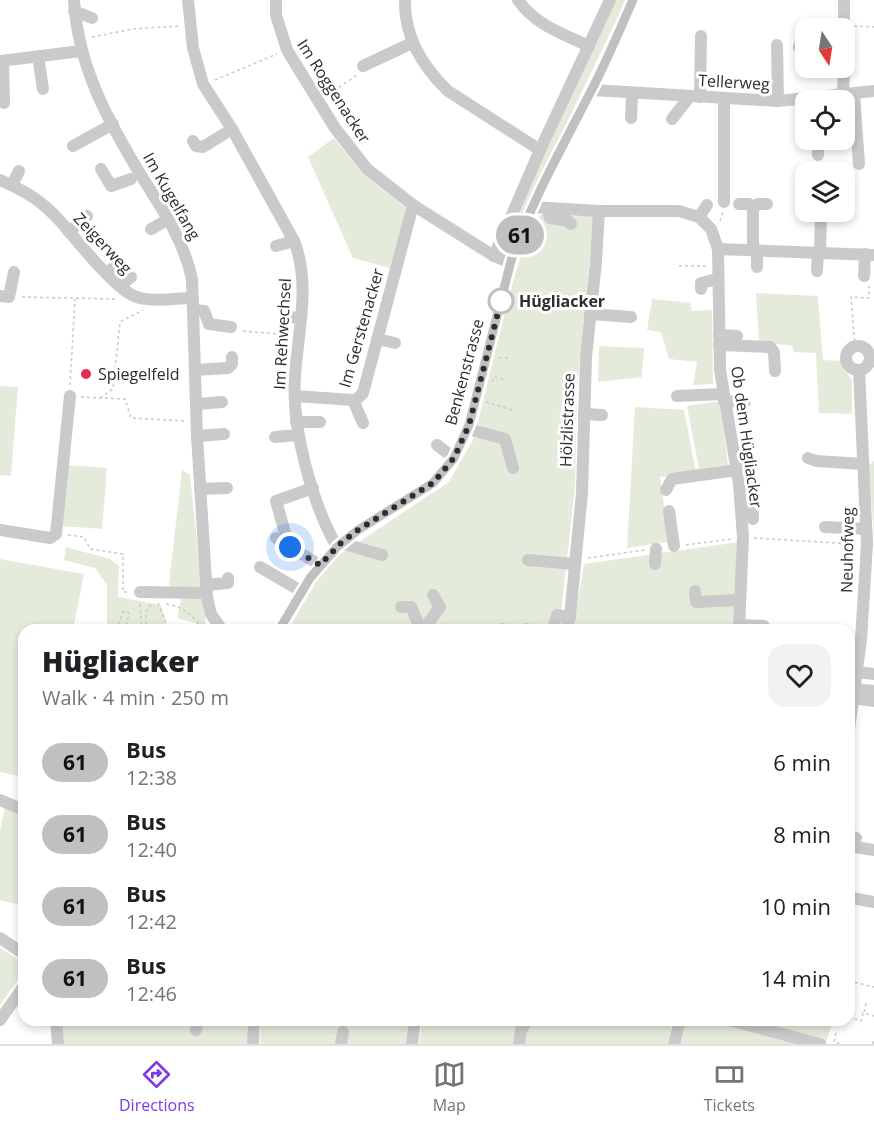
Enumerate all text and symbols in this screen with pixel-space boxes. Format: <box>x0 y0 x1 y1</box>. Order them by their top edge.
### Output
north arrow <box>795 18 855 78</box>
map controls <box>795 18 855 222</box>
street label: Im Roggenacker <box>292 35 376 148</box>
street label: Tellerweg <box>698 69 771 95</box>
button: locate <box>795 90 855 150</box>
street label: Im Kugelfang <box>138 148 206 244</box>
button: layers <box>795 162 855 222</box>
street label: Zeigerweg <box>69 208 137 279</box>
line badge: 61 <box>493 216 547 254</box>
text: 61 <box>508 221 532 249</box>
street label: Im Gerstenacker <box>333 265 389 390</box>
street label: Im Rehwechsel <box>268 278 296 390</box>
marker: Hügliacker <box>488 288 514 314</box>
place label: Hügliacker <box>519 290 605 312</box>
street label: Benkenstrasse <box>439 316 489 428</box>
place label: Spiegelfeld <box>98 363 180 385</box>
street label: Ob dem Hügliacker <box>726 365 768 510</box>
marker: Spiegelfeld <box>79 367 93 381</box>
street label: Hölzlistrasse <box>554 373 580 467</box>
street label: Neuhofweg <box>835 507 859 593</box>
your location <box>275 532 305 562</box>
text: Hügliacker <box>42 642 199 680</box>
button: heart <box>768 644 831 707</box>
text: Walk · 4 min · 250 m <box>42 684 229 711</box>
text: Bus <box>126 734 166 764</box>
text: 6 min <box>773 747 831 777</box>
text: 61 <box>63 748 87 776</box>
text: 12:38 <box>126 764 177 791</box>
text: Bus <box>126 806 166 836</box>
text: 8 min <box>773 819 831 849</box>
text: 61 <box>63 820 87 848</box>
text: 12:40 <box>126 836 177 863</box>
text: Bus <box>126 878 166 908</box>
text: 10 min <box>761 891 831 921</box>
text: 61 <box>63 892 87 920</box>
text: 12:42 <box>126 908 177 935</box>
text: Bus <box>126 950 166 980</box>
text: 14 min <box>761 963 831 993</box>
text: 61 <box>63 964 87 992</box>
text: 12:46 <box>126 980 177 1007</box>
tab: Directions <box>119 1058 195 1116</box>
tab: Map <box>433 1058 466 1116</box>
tab: Tickets <box>704 1058 755 1116</box>

